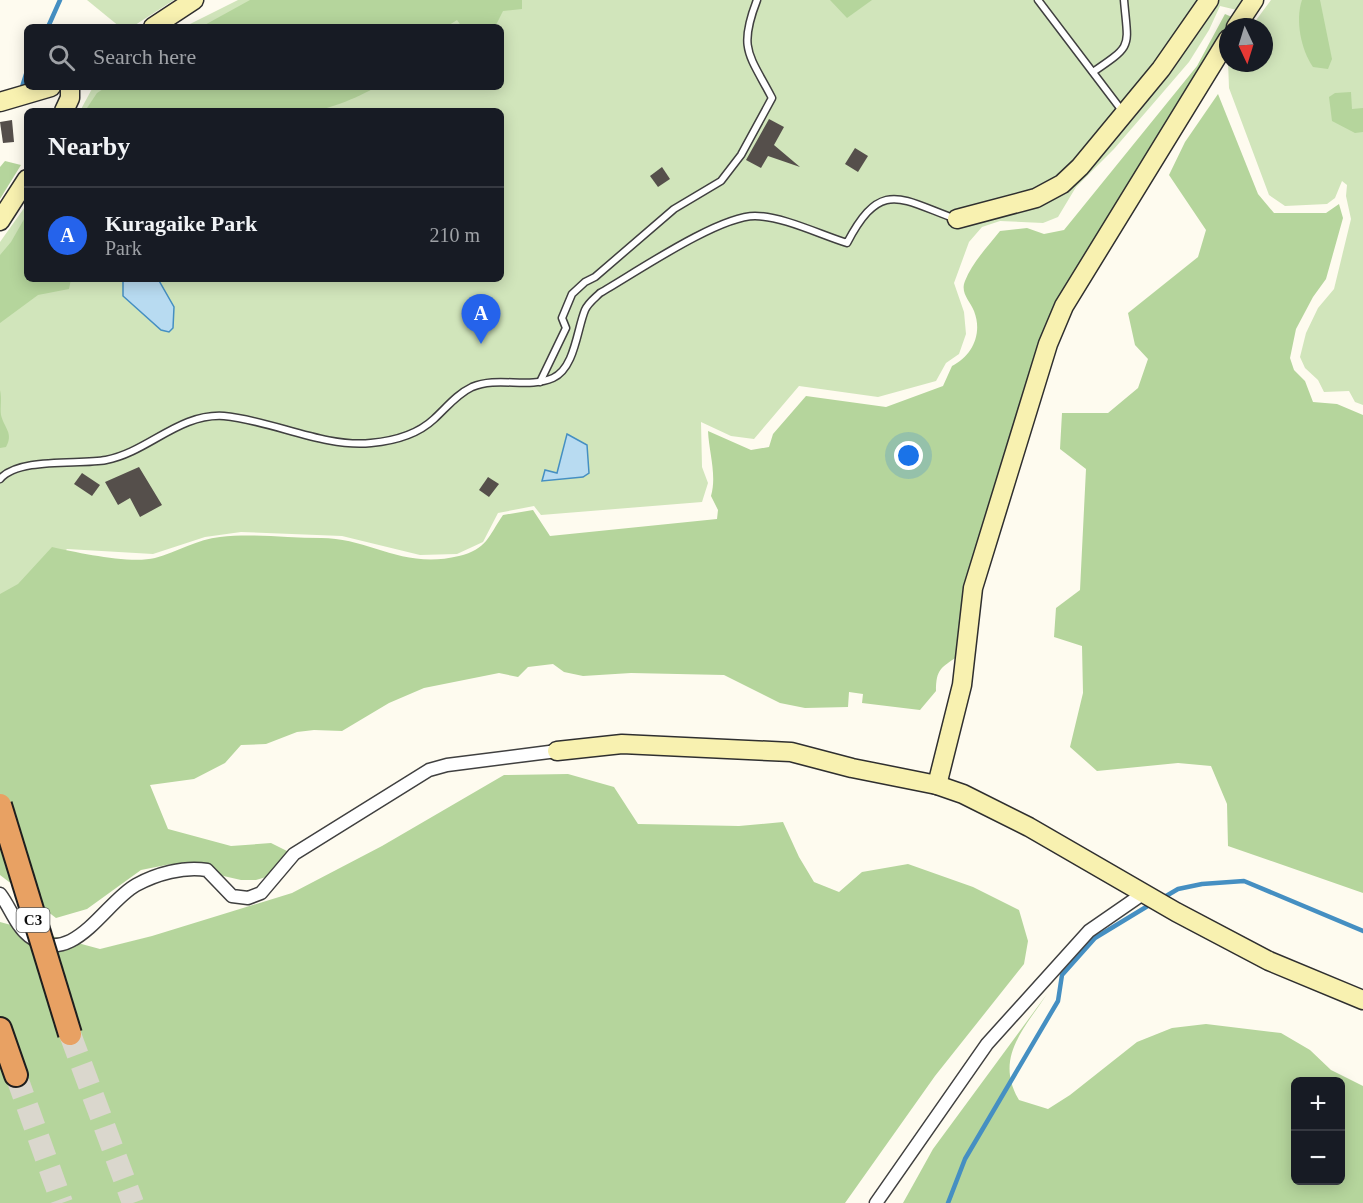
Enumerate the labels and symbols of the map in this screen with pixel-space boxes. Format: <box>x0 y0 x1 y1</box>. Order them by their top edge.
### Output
north arrow <box>1219 18 1273 72</box>
pin: A <box>462 294 500 344</box>
your location <box>894 441 923 470</box>
road number: C3 <box>16 908 50 932</box>

